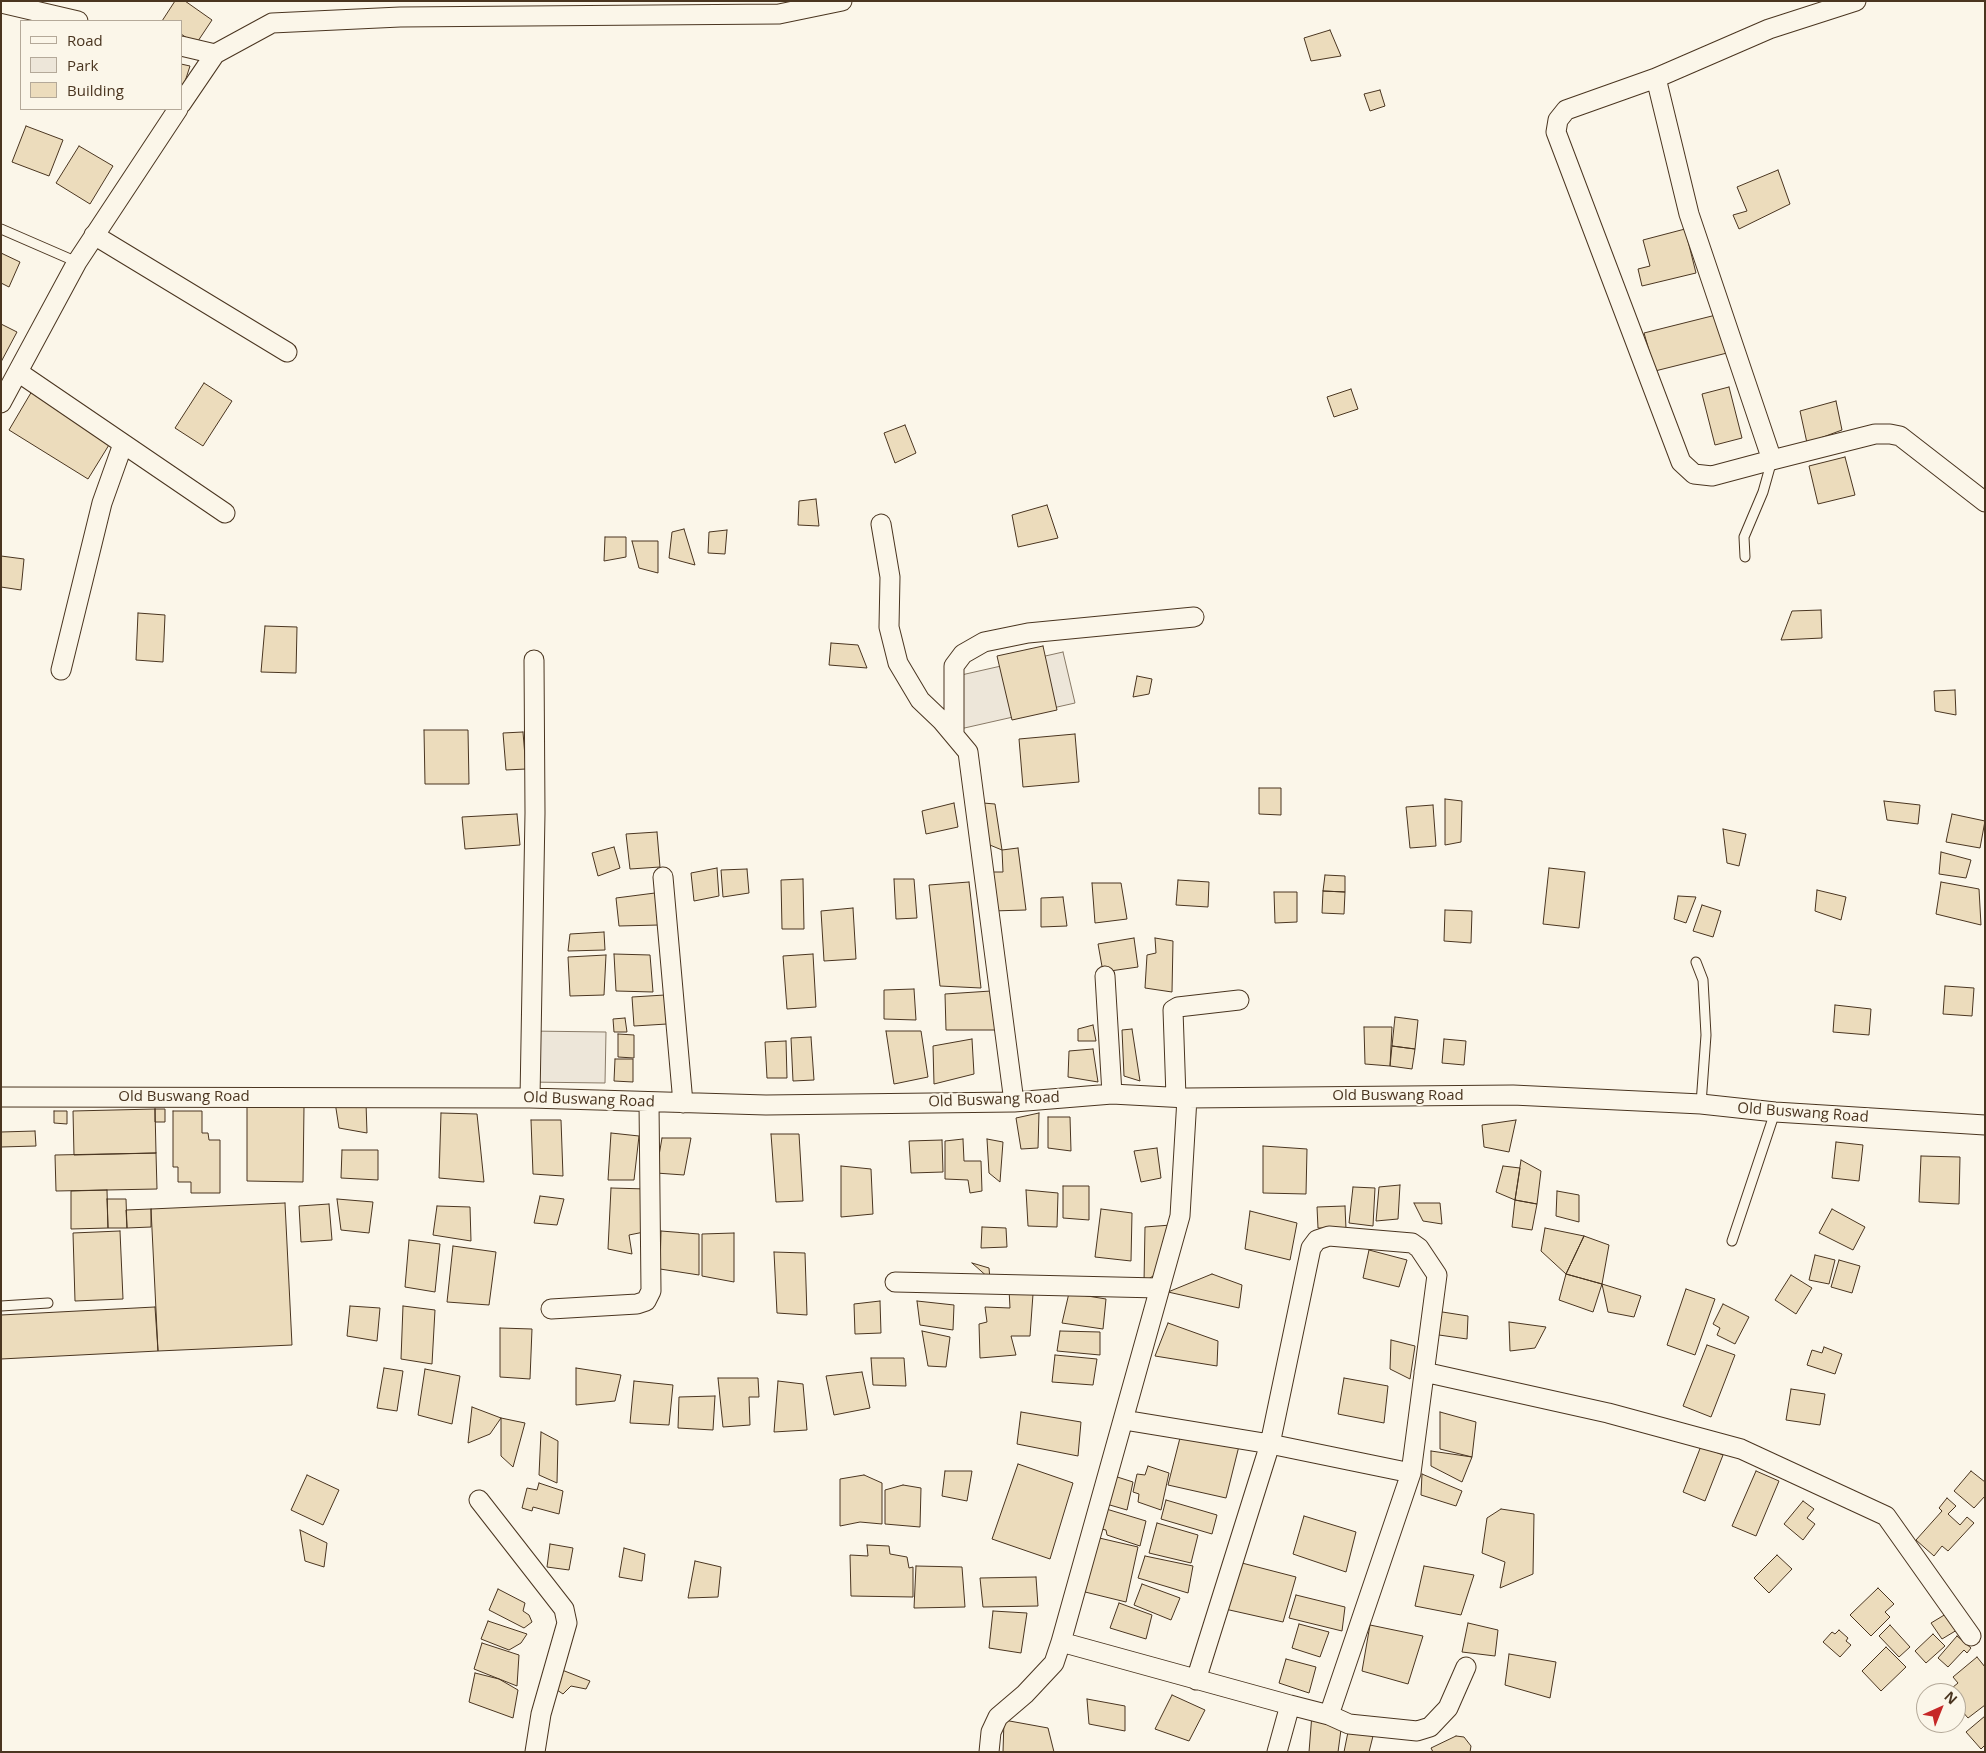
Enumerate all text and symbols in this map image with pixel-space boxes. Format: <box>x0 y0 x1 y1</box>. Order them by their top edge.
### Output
legend <box>20 20 182 110</box>
text: Road <box>67 30 103 50</box>
text: Park <box>67 55 98 75</box>
text: Building <box>67 80 124 100</box>
street label: Old Buswang Road <box>1332 1087 1464 1105</box>
street label: Old Buswang Road <box>118 1088 250 1106</box>
street label: Old Buswang Road <box>523 1089 655 1111</box>
street label: Old Buswang Road <box>928 1089 1060 1111</box>
street label: Old Buswang Road <box>1737 1099 1869 1127</box>
north arrow <box>1916 1683 1966 1733</box>
text: N <box>1940 1687 1962 1708</box>

